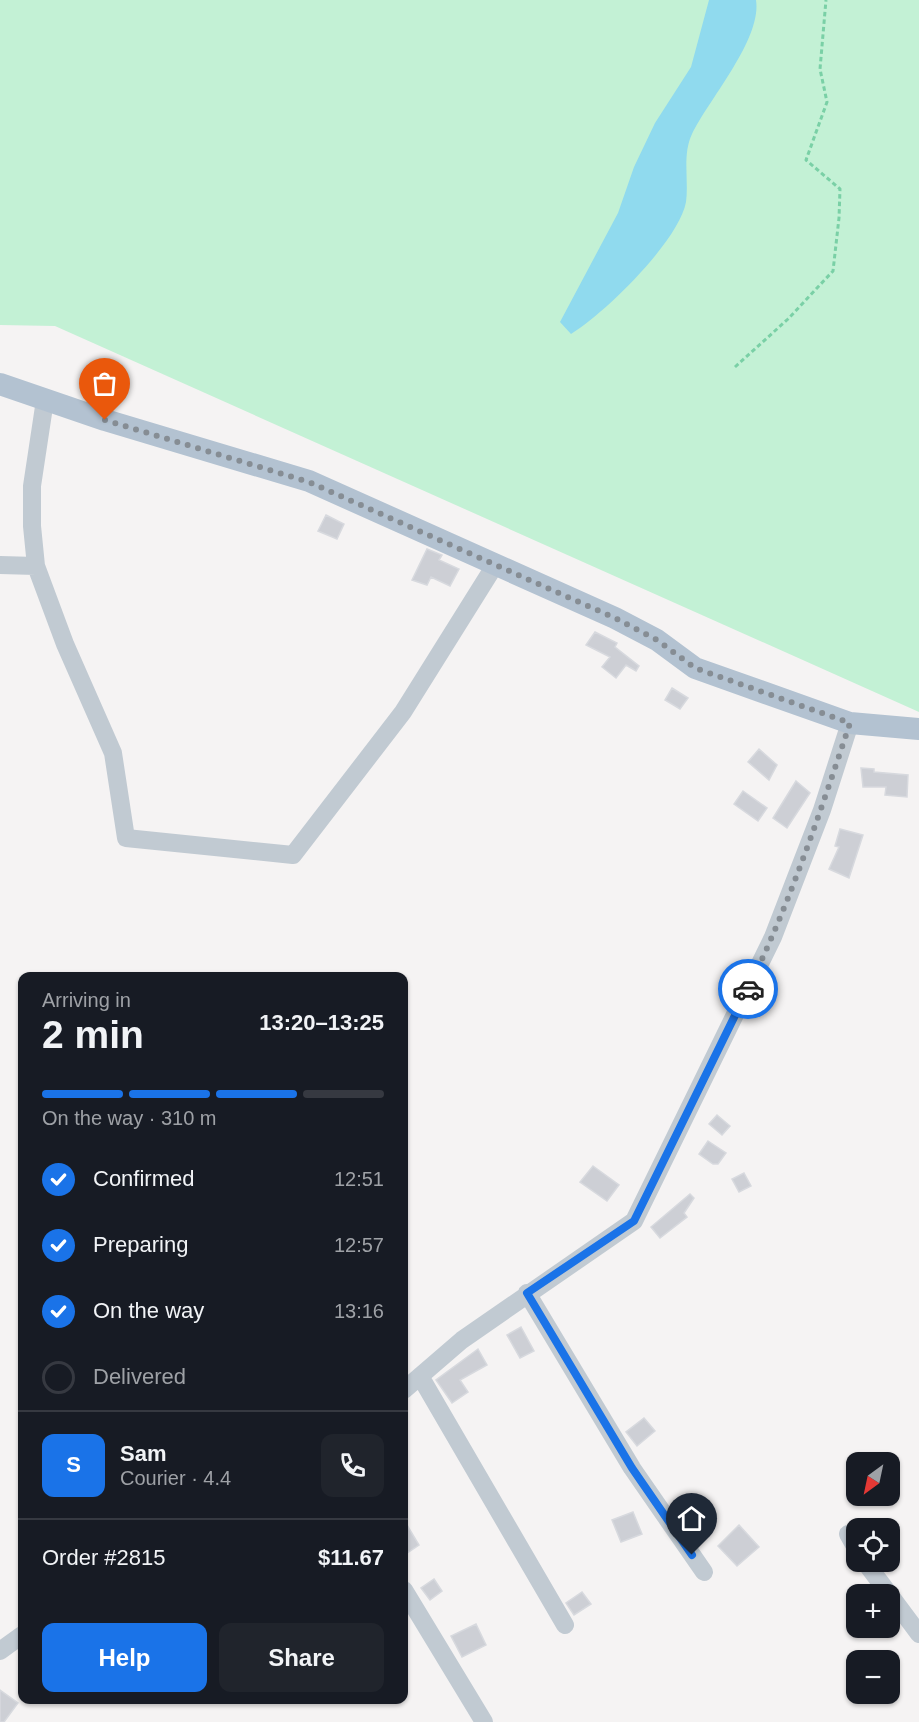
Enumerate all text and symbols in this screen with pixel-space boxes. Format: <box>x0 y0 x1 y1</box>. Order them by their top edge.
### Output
pin <box>79 358 130 420</box>
icon: bag <box>88 367 121 400</box>
courier <box>718 959 778 1019</box>
icon: car <box>732 973 765 1006</box>
text: Arriving in <box>42 989 131 1011</box>
text: 13:20–13:25 <box>259 1010 384 1035</box>
text: 2 min <box>42 1013 144 1056</box>
text: On the way · 310 m <box>42 1107 217 1129</box>
icon: check <box>42 1163 75 1196</box>
text: Confirmed <box>93 1166 194 1191</box>
text: 12:51 <box>334 1168 384 1190</box>
icon: check <box>42 1229 75 1262</box>
text: Preparing <box>93 1232 188 1257</box>
text: 12:57 <box>334 1234 384 1256</box>
icon: check <box>42 1295 75 1328</box>
text: On the way <box>93 1298 204 1323</box>
text: 13:16 <box>334 1300 384 1322</box>
text: Delivered <box>93 1364 186 1389</box>
button: phone <box>321 1434 384 1497</box>
text: Sam <box>120 1441 166 1466</box>
text: S <box>66 1452 81 1477</box>
north arrow <box>846 1452 900 1506</box>
map controls <box>846 1452 900 1704</box>
text: Courier · 4.4 <box>120 1467 231 1489</box>
pin <box>666 1493 717 1555</box>
icon: home <box>675 1502 708 1535</box>
button: locate <box>846 1518 900 1572</box>
text: Order #2815 <box>42 1545 166 1570</box>
text: $11.67 <box>318 1545 384 1570</box>
button: + <box>846 1584 900 1638</box>
button: Help <box>42 1623 207 1692</box>
button: Share <box>219 1623 384 1692</box>
button: − <box>846 1650 900 1704</box>

